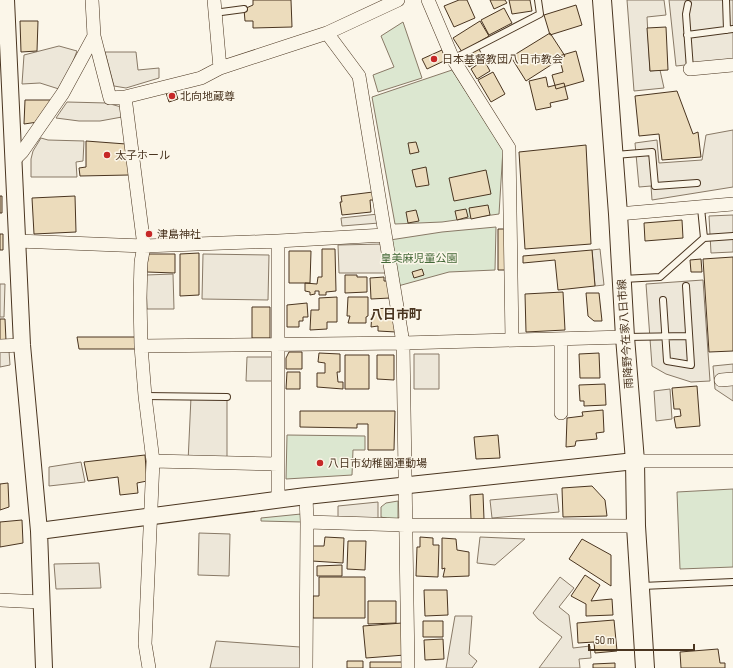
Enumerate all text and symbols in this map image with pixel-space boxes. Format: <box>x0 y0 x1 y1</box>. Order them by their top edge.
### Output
place label: 日本基督教団八日市教会 <box>442 53 563 66</box>
marker: 日本基督教団八日市教会 <box>429 54 439 64</box>
place label: 北向地蔵尊 <box>180 90 235 103</box>
marker: 北向地蔵尊 <box>167 91 177 101</box>
place label: 太子ホール <box>115 149 170 162</box>
marker: 太子ホール <box>102 150 112 160</box>
place label: 津島神社 <box>157 228 201 241</box>
marker: 津島神社 <box>144 229 154 239</box>
park label: 皇美麻児童公園 <box>381 252 458 265</box>
street label: 雨降野今在家八日市線 <box>615 279 636 389</box>
district label: 八日市町 <box>370 307 422 323</box>
place label: 八日市幼稚園運動場 <box>328 457 427 470</box>
marker: 八日市幼稚園運動場 <box>315 458 325 468</box>
scale bar <box>589 626 694 652</box>
text: 50 m <box>595 633 615 648</box>

